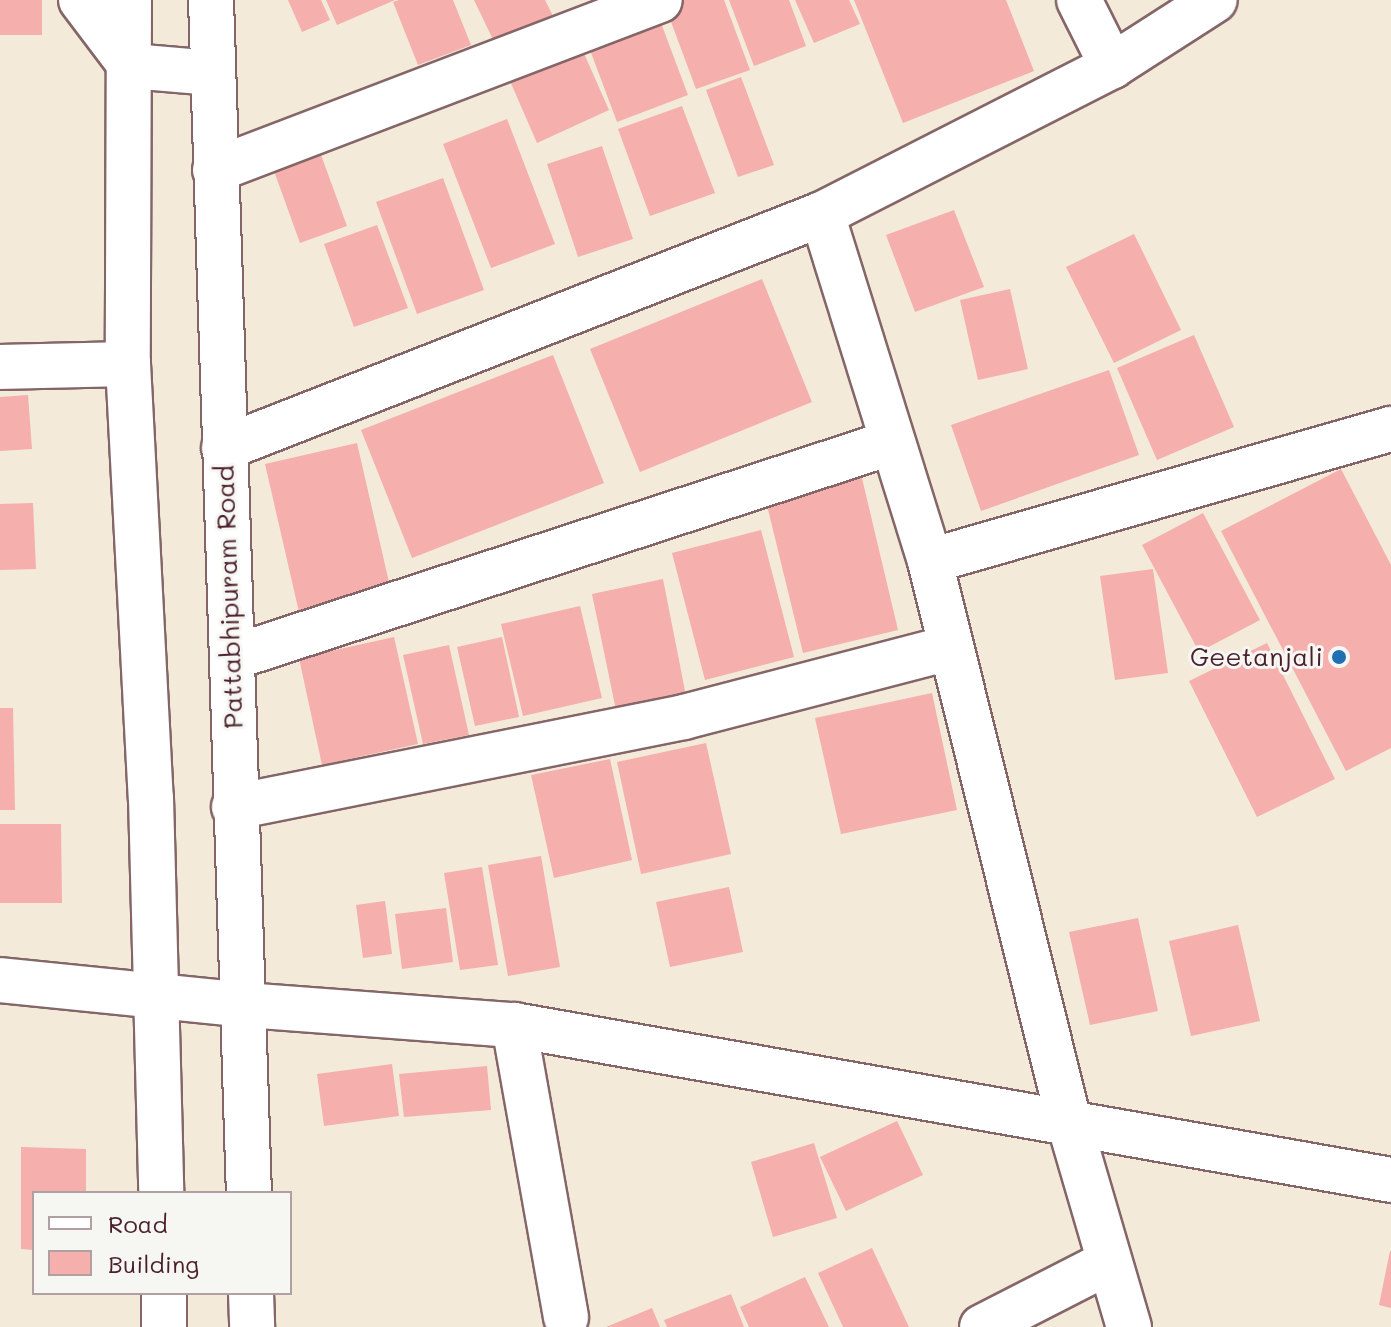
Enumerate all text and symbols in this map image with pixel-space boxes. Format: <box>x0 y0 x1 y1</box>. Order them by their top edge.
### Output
street label: Pattabhipuram Road <box>209 465 249 729</box>
place label: Geetanjali <box>1190 641 1323 673</box>
marker: Geetanjali <box>1330 648 1348 666</box>
legend <box>32 1191 292 1295</box>
text: Road <box>108 1208 168 1239</box>
text: Building <box>108 1248 199 1279</box>

